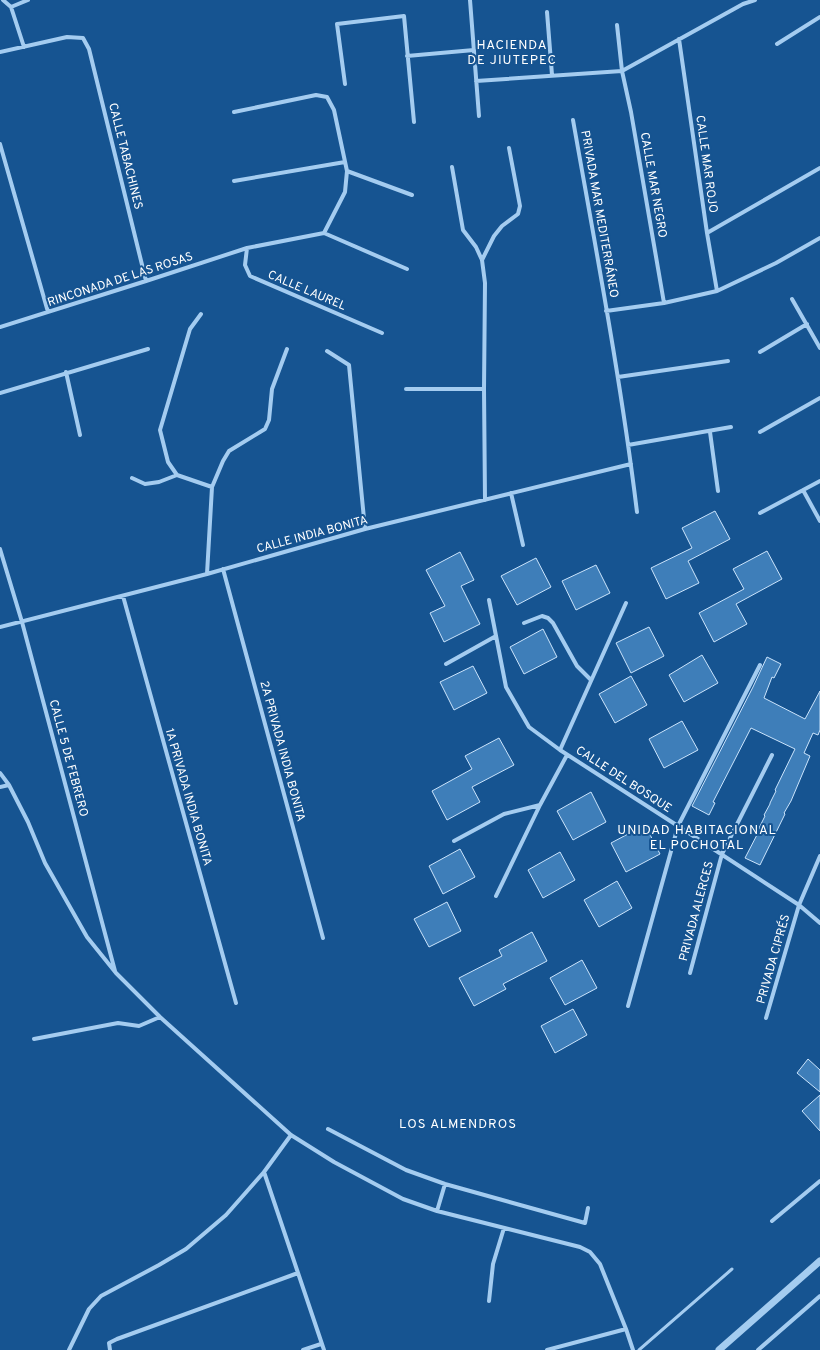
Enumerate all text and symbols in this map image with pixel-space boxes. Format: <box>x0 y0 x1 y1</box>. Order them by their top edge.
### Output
district label: HACIENDA DE JIUTEPEC <box>467 38 557 69</box>
street label: CALLE TABACHINES <box>104 101 146 211</box>
street label: CALLE MAR ROJO <box>691 114 721 214</box>
street label: PRIVADA MAR MEDITERRÁNEO <box>576 129 622 299</box>
street label: CALLE MAR NEGRO <box>636 131 670 239</box>
street label: RINCONADA DE LAS ROSAS <box>46 249 195 311</box>
street label: CALLE LAUREL <box>265 267 348 315</box>
street label: CALLE INDIA BONITA <box>255 512 370 558</box>
street label: 2A PRIVADA INDIA BONITA <box>256 679 309 823</box>
street label: CALLE 5 DE FEBRERO <box>45 698 91 819</box>
street label: 1A PRIVADA INDIA BONITA <box>161 727 215 868</box>
street label: CALLE DEL BOSQUE <box>572 743 675 817</box>
district label: UNIDAD HABITACIONAL EL POCHOTAL <box>617 823 777 854</box>
street label: PRIVADA ALERCES <box>676 860 718 963</box>
street label: PRIVADA CIPRÉS <box>754 913 794 1006</box>
district label: LOS ALMENDROS <box>399 1117 517 1133</box>

